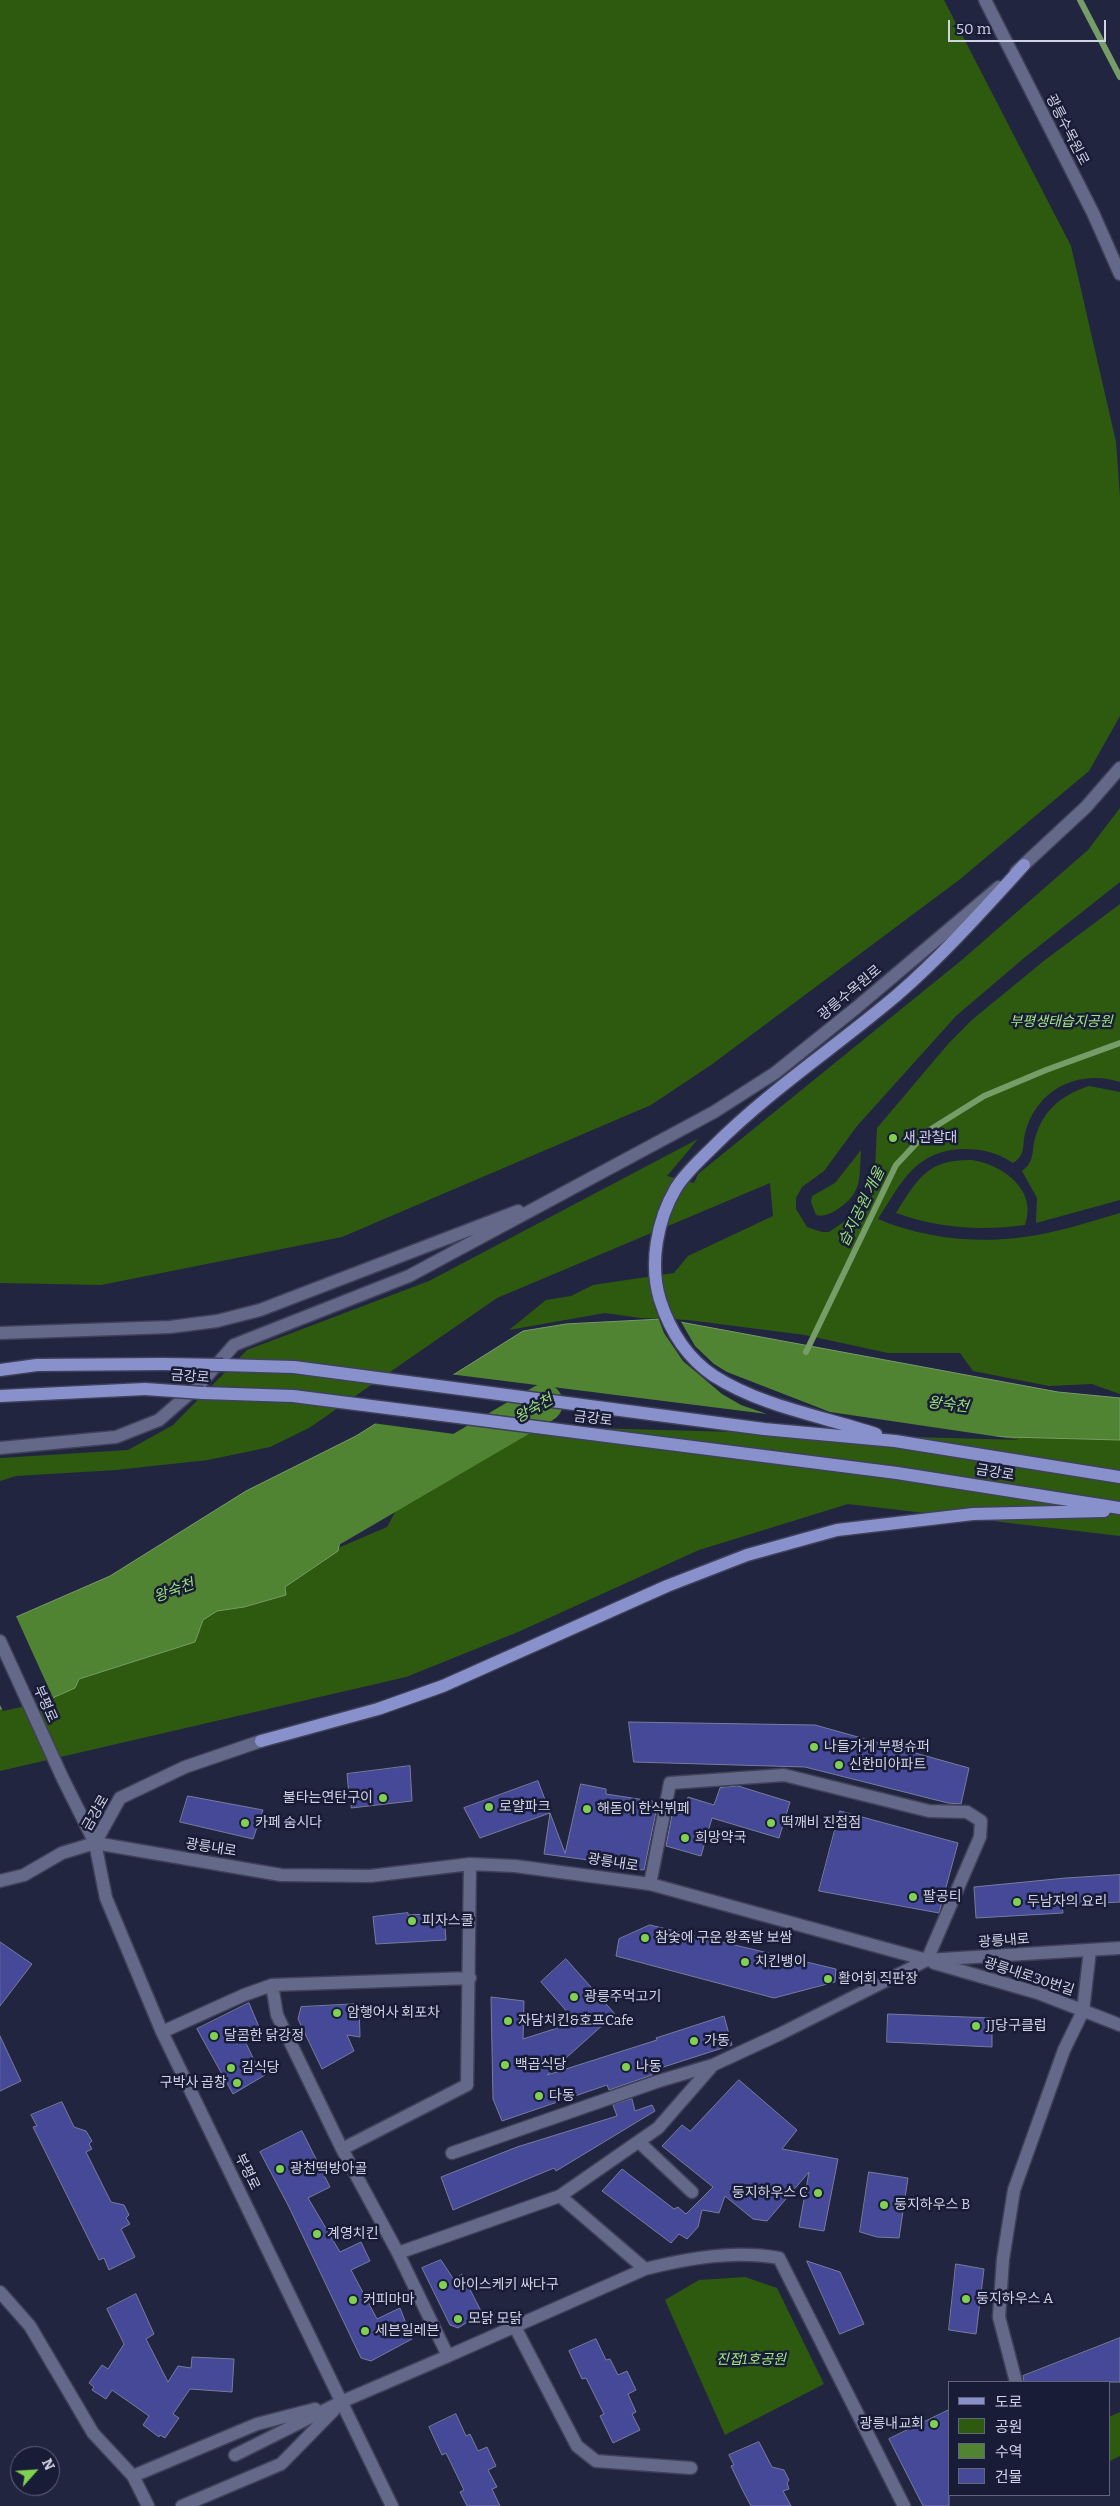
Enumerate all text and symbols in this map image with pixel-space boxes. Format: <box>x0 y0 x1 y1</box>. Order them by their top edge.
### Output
scale bar <box>950 10 1108 42</box>
text: 50 m <box>956 20 991 38</box>
street label: 광릉수목원로 <box>1042 92 1092 168</box>
street label: 광릉수목원로 <box>815 962 885 1024</box>
park label: 부평생태습지공원 <box>1009 1014 1113 1030</box>
place label: 새 관찰대 <box>903 1130 957 1146</box>
marker: 새 관찰대 <box>887 1132 899 1144</box>
water label: 습지공원 개울 <box>835 1165 889 1249</box>
street label: 금강로 <box>170 1367 210 1387</box>
water label: 왕숙천 <box>512 1391 556 1427</box>
water label: 왕숙천 <box>926 1394 970 1416</box>
street label: 금강로 <box>573 1408 613 1430</box>
street label: 금강로 <box>975 1462 1015 1484</box>
water label: 왕숙천 <box>151 1575 197 1607</box>
street label: 부평로 <box>29 1683 61 1725</box>
place label: 나들가게 부평슈퍼 <box>824 1739 930 1755</box>
marker: 나들가게 부평슈퍼 <box>808 1741 820 1753</box>
place label: 신한미아파트 <box>849 1757 926 1773</box>
marker: 신한미아파트 <box>833 1759 845 1771</box>
place label: 불타는연탄구이 <box>283 1790 373 1806</box>
street label: 금강로 <box>79 1792 113 1834</box>
marker: 불타는연탄구이 <box>377 1792 389 1804</box>
place label: 로얄파크 <box>499 1799 551 1815</box>
marker: 로얄파크 <box>483 1801 495 1813</box>
place label: 해돋이 한식뷔페 <box>597 1801 690 1817</box>
marker: 해돋이 한식뷔페 <box>581 1803 593 1815</box>
place label: 카페 숨시다 <box>255 1815 322 1831</box>
place label: 떡깨비 진접점 <box>781 1815 861 1831</box>
marker: 카페 숨시다 <box>239 1817 251 1829</box>
marker: 떡깨비 진접점 <box>765 1817 777 1829</box>
place label: 희망약국 <box>695 1830 747 1846</box>
marker: 희망약국 <box>679 1832 691 1844</box>
street label: 광릉내로 <box>184 1836 238 1860</box>
street label: 광릉내로 <box>586 1851 640 1875</box>
place label: 팔공티 <box>923 1889 962 1905</box>
marker: 팔공티 <box>907 1891 919 1903</box>
place label: 두남자의 요리 <box>1027 1894 1107 1910</box>
marker: 두남자의 요리 <box>1011 1896 1023 1908</box>
place label: 피자스쿨 <box>422 1913 474 1929</box>
marker: 피자스쿨 <box>406 1915 418 1927</box>
place label: 참숯에 구운 왕족발 보쌈 <box>655 1930 792 1946</box>
street label: 광릉내로 <box>978 1931 1030 1951</box>
marker: 참숯에 구운 왕족발 보쌈 <box>639 1932 651 1944</box>
place label: 치킨뱅이 <box>755 1954 807 1970</box>
street label: 광릉내로30번길 <box>982 1954 1076 2000</box>
marker: 치킨뱅이 <box>739 1956 751 1968</box>
place label: 활어회 직판장 <box>838 1971 918 1987</box>
marker: 활어회 직판장 <box>822 1973 834 1985</box>
place label: 광릉주먹고기 <box>584 1989 661 2005</box>
marker: 광릉주먹고기 <box>568 1991 580 2003</box>
place label: 암행어사 회포차 <box>347 2005 440 2021</box>
marker: 암행어사 회포차 <box>331 2007 343 2019</box>
place label: 자담치킨&호프Cafe <box>518 2013 634 2029</box>
marker: 자담치킨&호프Cafe <box>502 2015 514 2027</box>
place label: JJ당구클럽 <box>986 2018 1047 2034</box>
marker: JJ당구클럽 <box>970 2020 982 2032</box>
place label: 달콤한 닭강정 <box>224 2028 304 2044</box>
marker: 달콤한 닭강정 <box>208 2030 220 2042</box>
place label: 가동 <box>704 2033 730 2049</box>
marker: 가동 <box>688 2035 700 2047</box>
place label: 백곱식당 <box>515 2057 567 2073</box>
marker: 백곱식당 <box>499 2059 511 2071</box>
place label: 나동 <box>636 2059 662 2075</box>
place label: 김식당 <box>241 2060 280 2076</box>
marker: 나동 <box>620 2061 632 2073</box>
marker: 김식당 <box>225 2062 237 2074</box>
place label: 구박사 곱창 <box>160 2075 227 2091</box>
marker: 구박사 곱창 <box>231 2077 243 2089</box>
place label: 다동 <box>549 2088 575 2104</box>
marker: 다동 <box>533 2090 545 2102</box>
street label: 부평로 <box>231 2151 263 2193</box>
place label: 광천떡방아골 <box>290 2161 367 2177</box>
marker: 광천떡방아골 <box>274 2163 286 2175</box>
place label: 둥지하우스 C <box>732 2185 808 2201</box>
marker: 둥지하우스 C <box>812 2187 824 2199</box>
place label: 둥지하우스 B <box>894 2197 970 2213</box>
marker: 둥지하우스 B <box>878 2199 890 2211</box>
place label: 계영치킨 <box>327 2226 379 2242</box>
marker: 계영치킨 <box>311 2228 323 2240</box>
place label: 아이스케키 싸다구 <box>453 2277 559 2293</box>
marker: 아이스케키 싸다구 <box>437 2279 449 2291</box>
place label: 둥지하우스 A <box>976 2291 1053 2307</box>
place label: 커피마마 <box>363 2292 415 2308</box>
marker: 둥지하우스 A <box>960 2293 972 2305</box>
marker: 커피마마 <box>347 2294 359 2306</box>
place label: 모닭 모닭 <box>468 2311 522 2327</box>
marker: 모닭 모닭 <box>452 2313 464 2325</box>
place label: 세븐일레븐 <box>375 2323 439 2339</box>
marker: 세븐일레븐 <box>359 2325 371 2337</box>
park label: 진접1호공원 <box>716 2352 786 2368</box>
legend <box>948 2381 1110 2496</box>
text: 도로 <box>995 2393 1023 2411</box>
place label: 광릉내교회 <box>860 2416 924 2432</box>
marker: 광릉내교회 <box>928 2418 940 2430</box>
text: 공원 <box>995 2418 1023 2436</box>
text: 수역 <box>995 2443 1023 2461</box>
north arrow <box>10 2446 60 2496</box>
text: N <box>38 2456 58 2473</box>
text: 건물 <box>995 2468 1023 2486</box>

